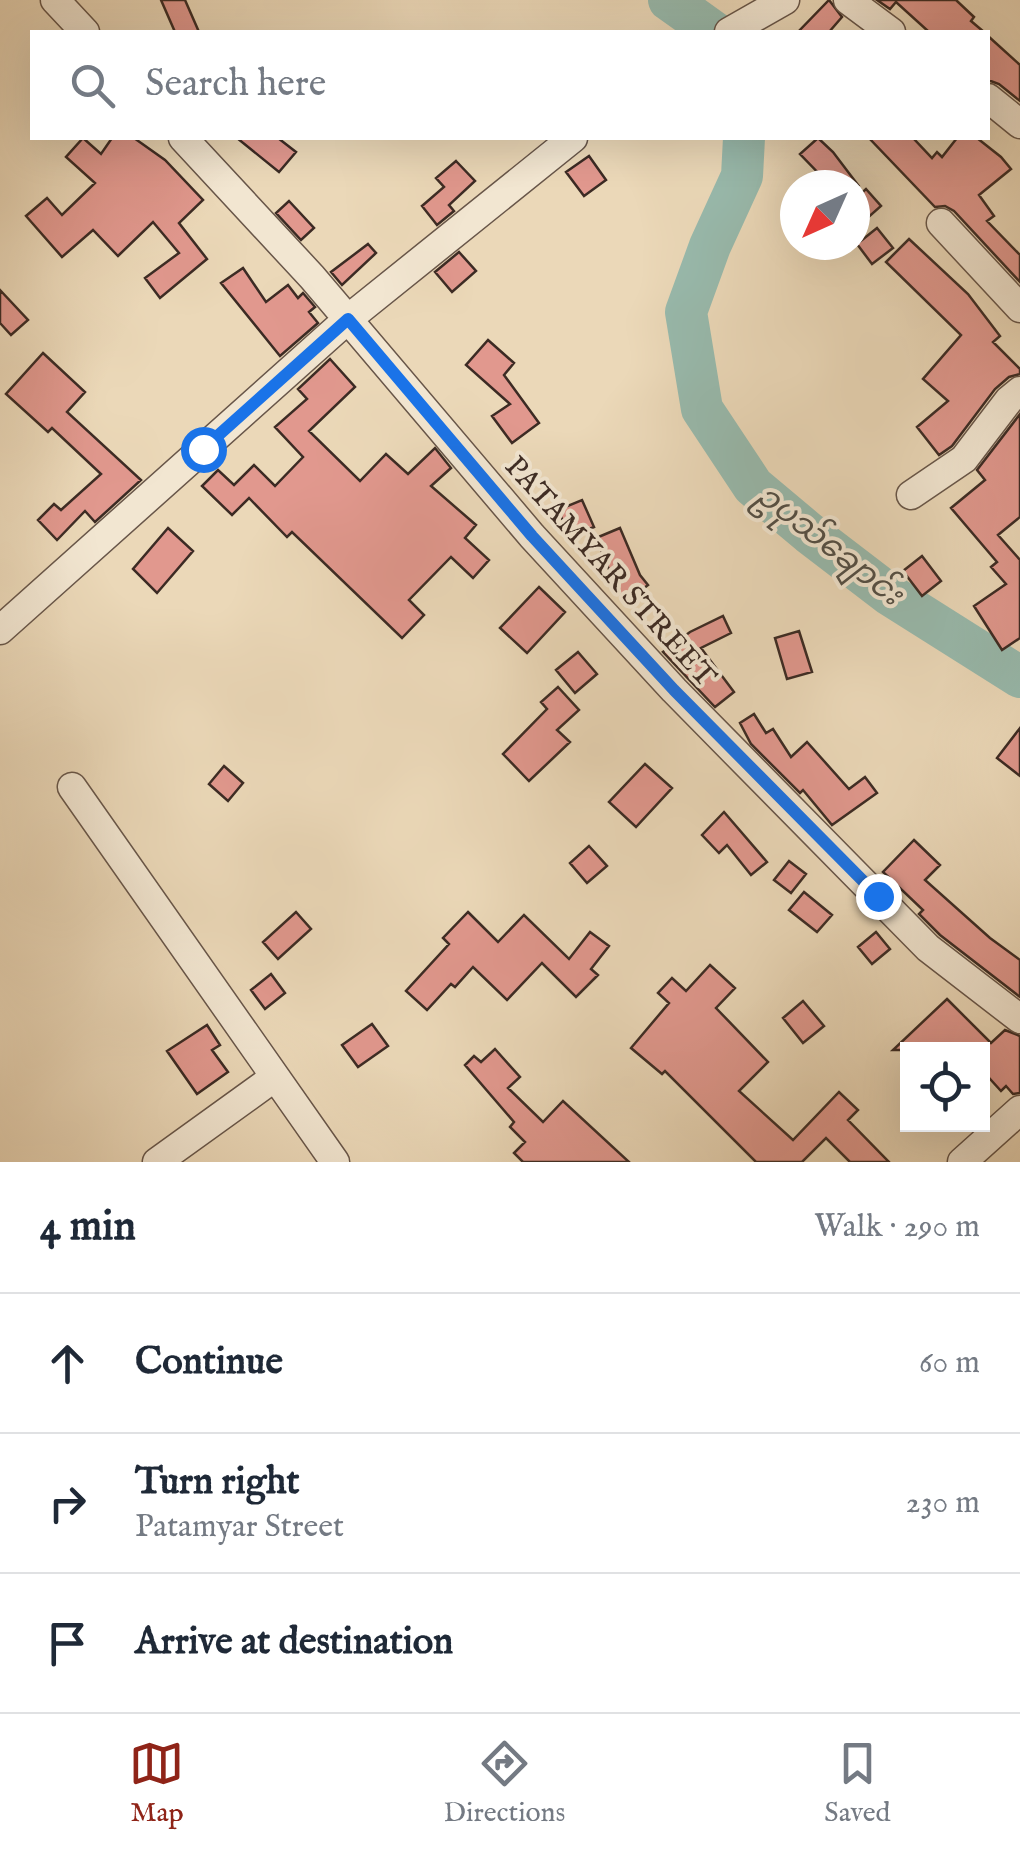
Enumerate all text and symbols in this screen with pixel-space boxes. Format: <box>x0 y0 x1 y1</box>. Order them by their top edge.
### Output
search box <box>30 30 990 140</box>
icon: search <box>65 58 120 113</box>
text: Search here <box>145 61 326 109</box>
north arrow <box>780 170 870 260</box>
route start <box>181 427 227 473</box>
street label: PATAMYAR STREET <box>496 449 723 696</box>
water label: ဥပုသ်ချောင်း <box>745 473 914 620</box>
route end <box>856 874 902 920</box>
map controls <box>900 1042 990 1132</box>
button: locate <box>900 1042 990 1132</box>
text: 4 min <box>40 1201 136 1254</box>
text: Walk · 290 m <box>814 1207 980 1248</box>
icon: ahead <box>40 1336 95 1391</box>
text: Continue <box>135 1339 283 1387</box>
text: 60 m <box>919 1343 980 1384</box>
text: Turn right <box>135 1459 299 1507</box>
icon: right <box>40 1476 95 1531</box>
text: 230 m <box>906 1483 980 1524</box>
text: Patamyar Street <box>135 1507 344 1548</box>
icon: arrive <box>40 1616 95 1671</box>
text: Arrive at destination <box>135 1619 453 1667</box>
tab: Map <box>129 1736 184 1831</box>
tab: Directions <box>443 1736 565 1831</box>
tab: Saved <box>824 1736 891 1831</box>

